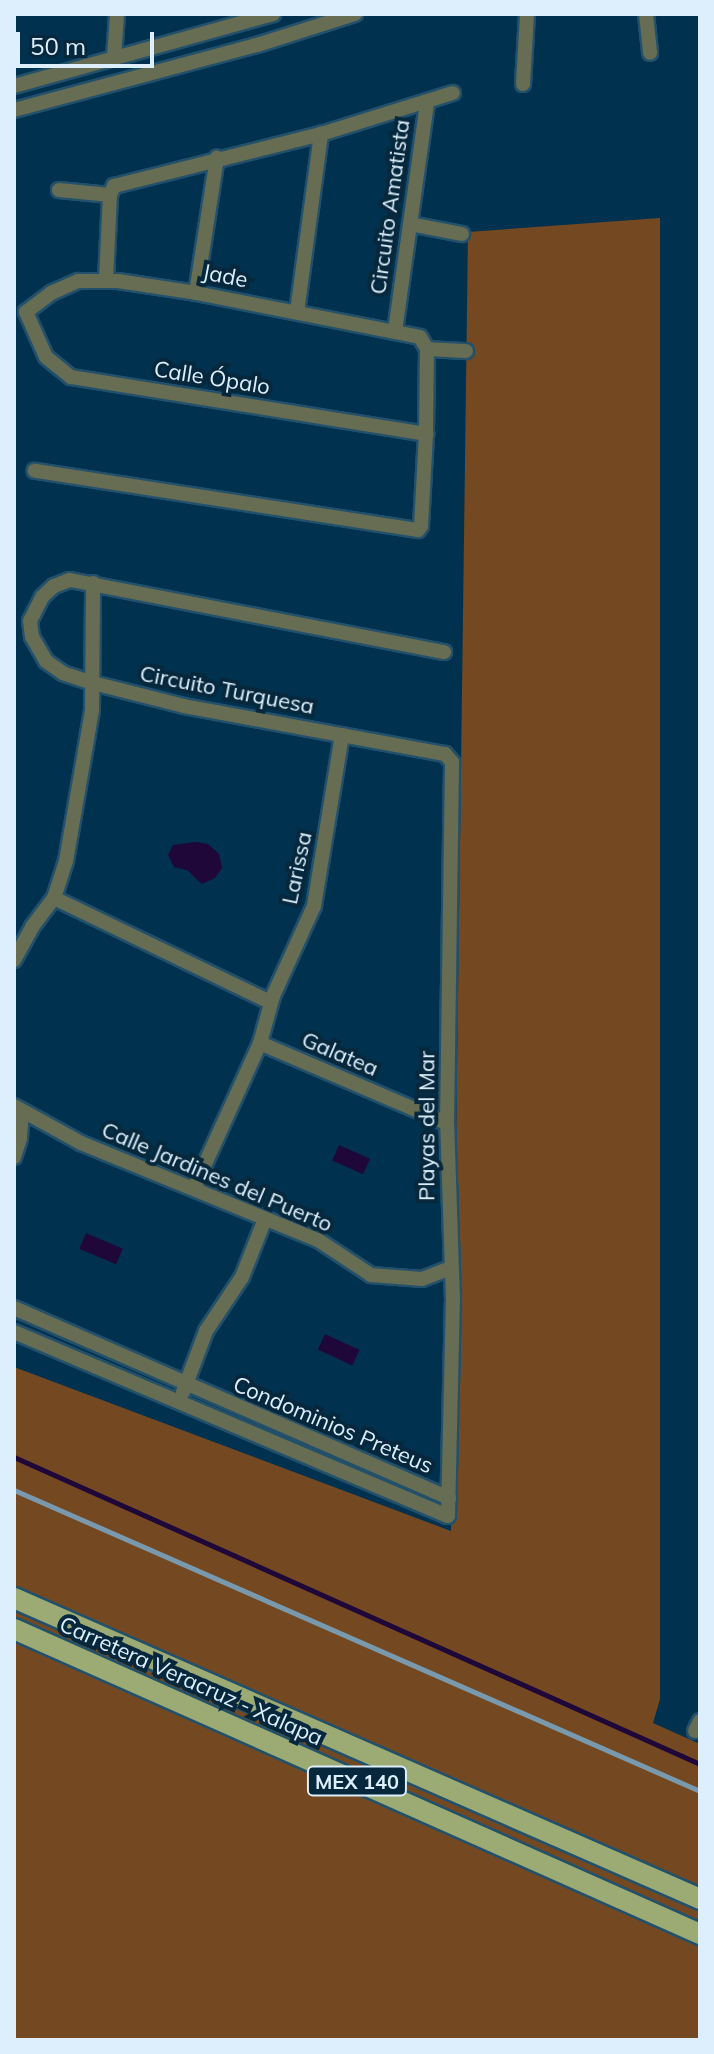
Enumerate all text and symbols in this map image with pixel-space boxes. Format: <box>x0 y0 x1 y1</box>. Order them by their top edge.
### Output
scale bar <box>20 16 158 66</box>
text: 50 m <box>30 31 86 61</box>
street label: Circuito Amatista <box>365 118 415 296</box>
street label: Jade <box>200 259 250 293</box>
street label: Calle Ópalo <box>152 356 272 400</box>
street label: Circuito Turquesa <box>138 660 316 720</box>
street label: Larissa <box>276 829 318 907</box>
street label: Galatea <box>298 1026 382 1082</box>
street label: Playas del Mar <box>414 1051 440 1201</box>
street label: Calle Jardines del Puerto <box>98 1116 336 1238</box>
street label: Condominios Preteus <box>229 1371 437 1479</box>
street label: Carretera Veracruz - Xalapa <box>55 1611 327 1751</box>
road number: MEX 140 <box>305 1765 409 1797</box>

